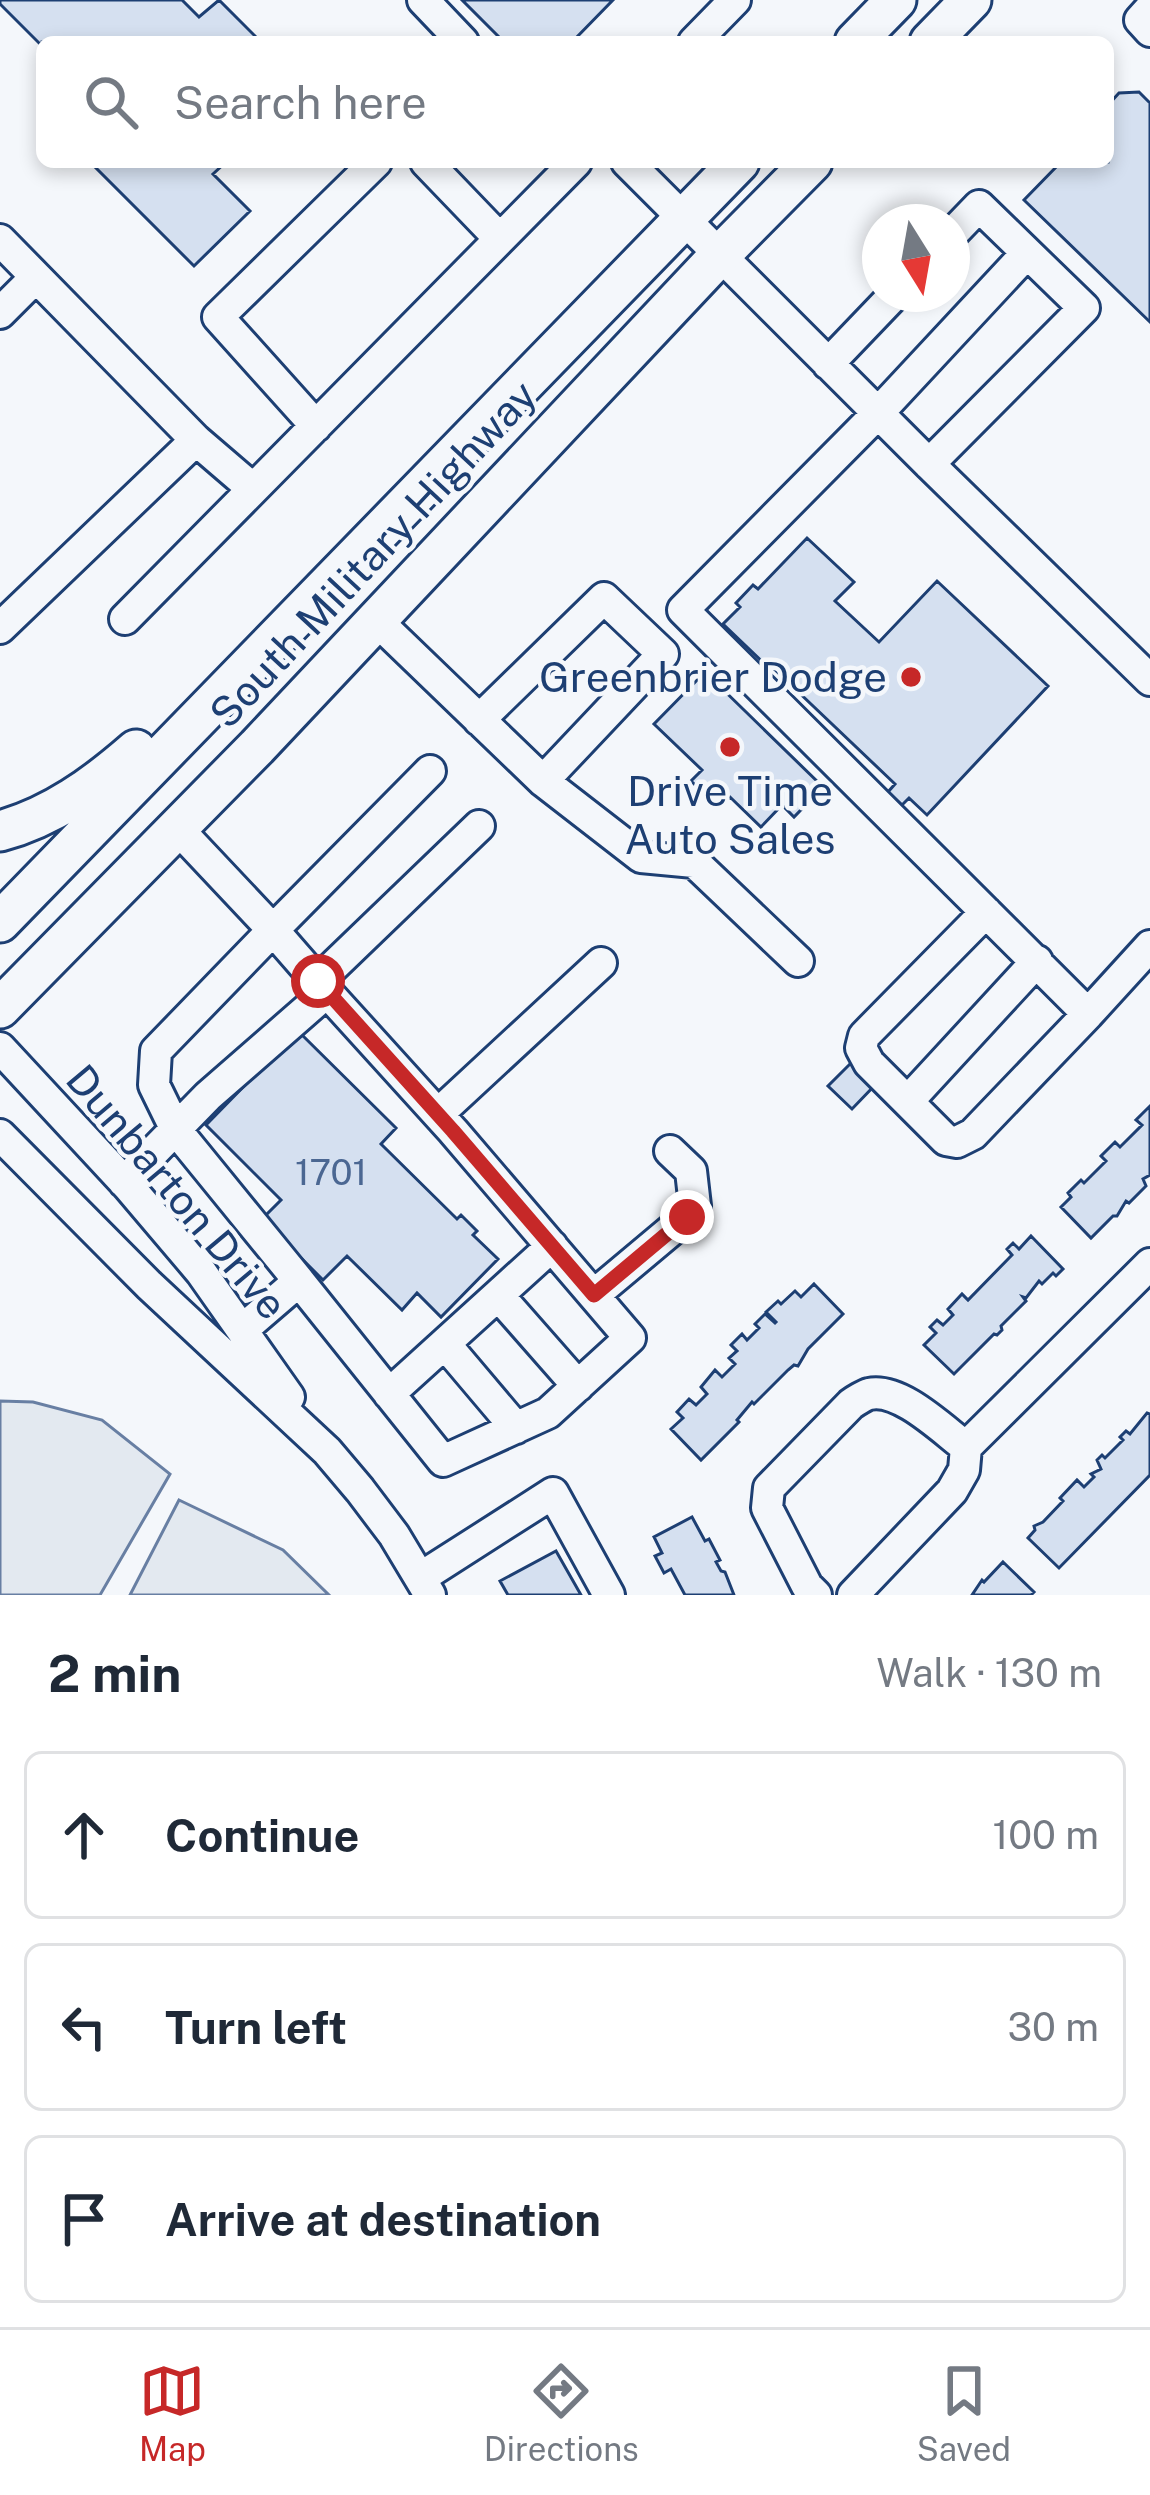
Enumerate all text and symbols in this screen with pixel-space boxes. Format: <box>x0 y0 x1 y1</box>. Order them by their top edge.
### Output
search box <box>36 36 1114 168</box>
icon: search <box>78 69 144 135</box>
text: Search here <box>174 76 427 129</box>
north arrow <box>862 204 970 312</box>
street label: South Military Highway <box>199 370 546 737</box>
place label: Greenbrier Dodge <box>539 652 887 701</box>
marker: Greenbrier Dodge <box>898 664 924 690</box>
marker: Drive Time Auto Sales <box>717 734 743 760</box>
place label: Drive Time Auto Sales <box>624 766 836 863</box>
route start <box>291 954 345 1008</box>
street label: Dunbarton Drive <box>57 1055 298 1329</box>
house number: 1701 <box>295 1151 367 1193</box>
route end <box>660 1190 714 1244</box>
text: 2 min <box>48 1644 182 1703</box>
text: Walk · 130 m <box>877 1650 1102 1696</box>
icon: ahead <box>51 1802 117 1868</box>
text: Continue <box>165 1809 359 1862</box>
text: 100 m <box>992 1812 1099 1858</box>
icon: left <box>51 1994 117 2060</box>
text: Turn left <box>165 2001 347 2054</box>
text: 30 m <box>1008 2004 1099 2050</box>
icon: arrive <box>51 2186 117 2252</box>
text: Arrive at destination <box>165 2193 601 2246</box>
tab: Map <box>139 2358 206 2468</box>
tab: Directions <box>484 2358 639 2468</box>
tab: Saved <box>917 2358 1011 2468</box>

